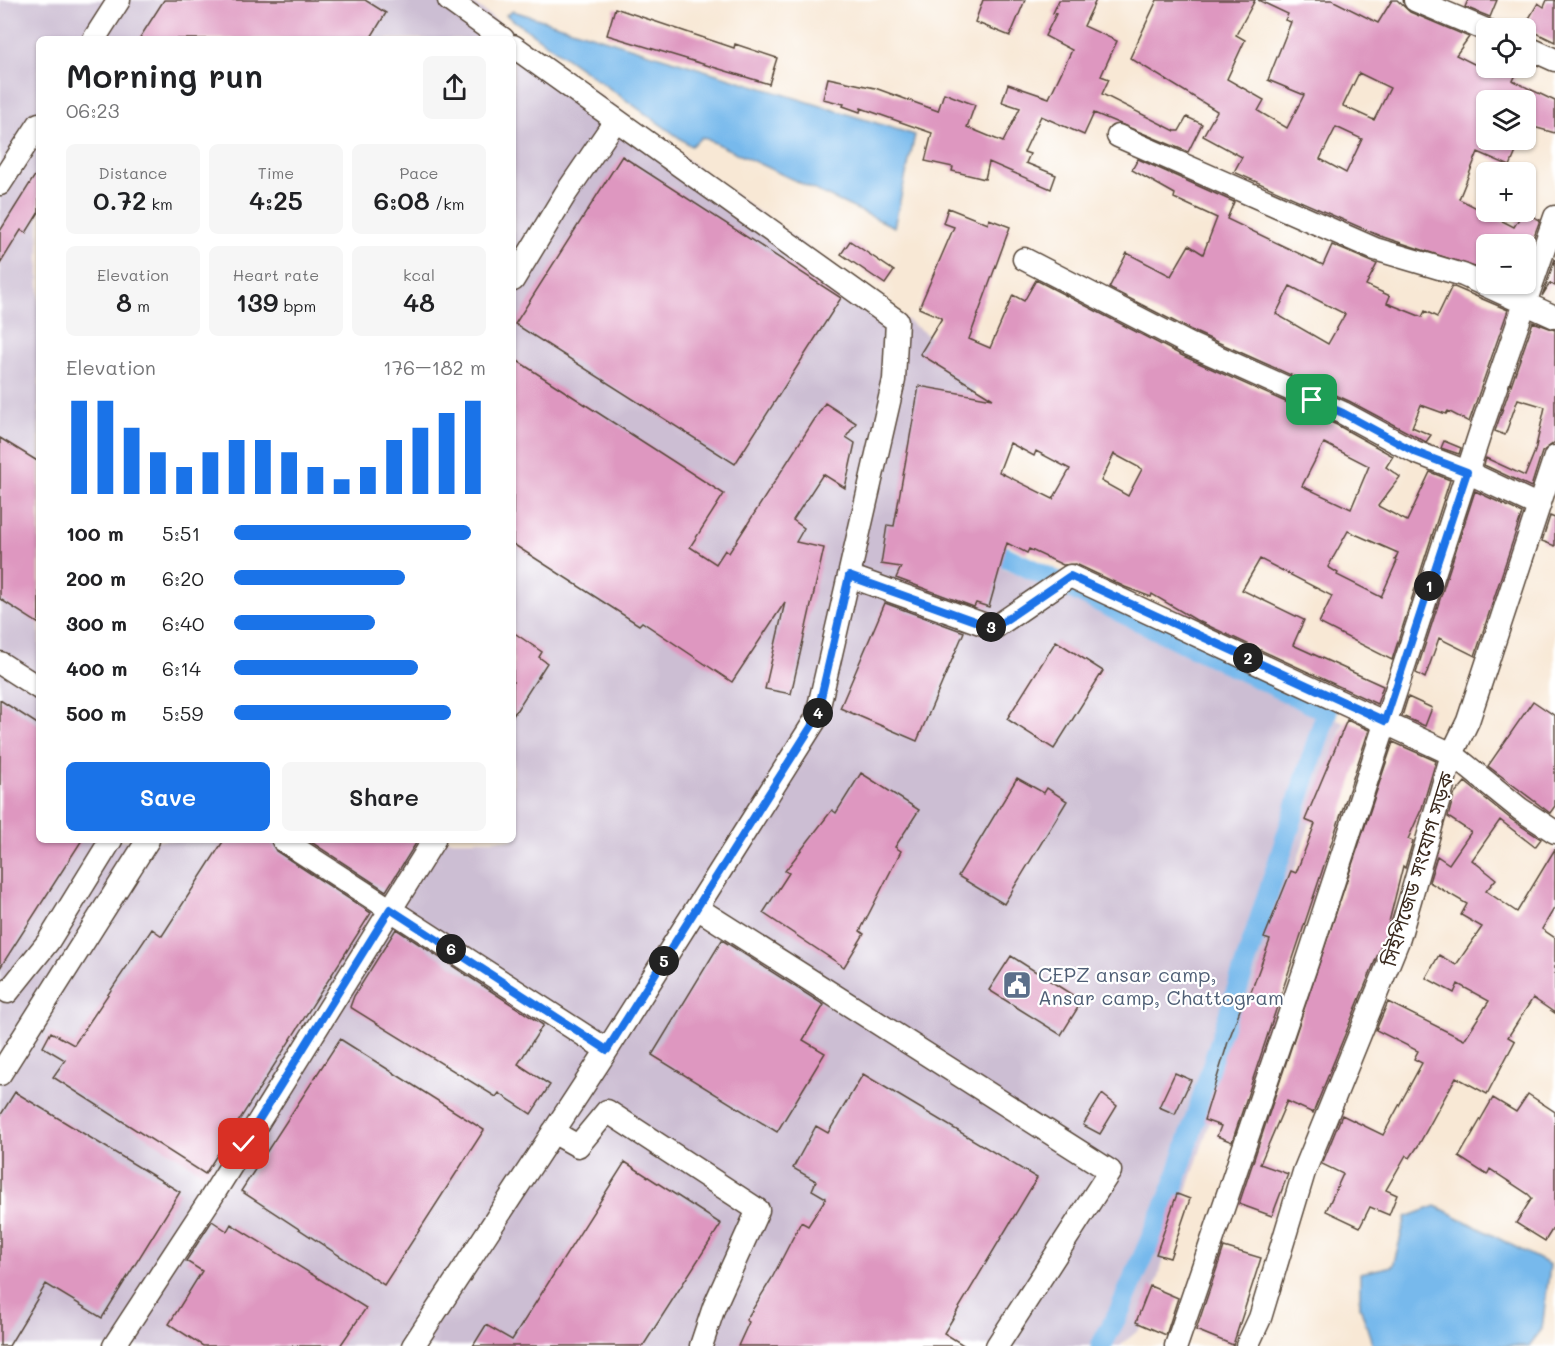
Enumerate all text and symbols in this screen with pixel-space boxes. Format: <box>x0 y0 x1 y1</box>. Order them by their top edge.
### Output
map controls <box>1476 18 1536 294</box>
button: locate <box>1476 18 1536 78</box>
text: Morning run <box>66 53 263 96</box>
button: share <box>423 56 486 119</box>
button: layers <box>1476 90 1536 150</box>
text: 06:23 <box>66 97 119 123</box>
text: Distance <box>99 162 167 183</box>
text: Time <box>258 162 294 183</box>
text: Pace <box>399 162 439 183</box>
button: + <box>1476 162 1536 222</box>
text: 0.72 <box>93 183 147 217</box>
text: 4:25 <box>249 183 303 217</box>
text: 6:08 <box>373 183 430 217</box>
text: km <box>147 193 173 214</box>
text: /km <box>430 193 465 214</box>
button: − <box>1476 234 1536 294</box>
text: Elevation <box>97 264 169 285</box>
text: Heart rate <box>233 264 319 285</box>
text: kcal <box>403 264 435 285</box>
text: 8 <box>116 285 132 319</box>
text: 139 <box>236 285 278 319</box>
text: 48 <box>403 285 435 319</box>
text: m <box>132 295 150 316</box>
text: bpm <box>278 295 316 316</box>
text: Elevation <box>66 354 156 380</box>
text: 176–182 m <box>383 354 486 380</box>
pin <box>1286 374 1337 425</box>
icon: arrive <box>1295 383 1328 416</box>
text: 100 m <box>66 520 124 546</box>
text: 5:51 <box>162 520 200 546</box>
text: 200 m <box>66 565 126 591</box>
text: 6:20 <box>162 565 204 591</box>
pin: 1 <box>1414 571 1444 601</box>
text: 1 <box>1425 575 1433 596</box>
text: 300 m <box>66 610 127 636</box>
text: 6:40 <box>162 610 204 636</box>
pin: 3 <box>976 612 1006 642</box>
text: 3 <box>986 616 996 637</box>
pin: 2 <box>1233 643 1263 673</box>
text: 2 <box>1244 647 1252 668</box>
text: 400 m <box>66 655 127 681</box>
text: 6:14 <box>162 655 201 681</box>
pin: 4 <box>803 698 833 728</box>
text: 500 m <box>66 700 126 726</box>
text: 5:59 <box>162 700 203 726</box>
text: 4 <box>813 702 823 723</box>
button: Save <box>66 762 270 831</box>
button: Share <box>282 762 486 831</box>
street label: সিইপিজেড সংযোগ সড়ক <box>1375 768 1459 970</box>
pin: 6 <box>436 934 466 964</box>
text: 6 <box>446 938 456 959</box>
pin: 5 <box>649 946 679 976</box>
text: 5 <box>659 950 669 971</box>
place label: CEPZ ansar camp, Ansar camp, Chattogram <box>1038 961 1284 1010</box>
public building icon: CEPZ ansar camp, Ansar camp, Chattogram <box>1001 969 1033 1001</box>
pin <box>218 1118 269 1169</box>
icon: check <box>227 1127 260 1160</box>

